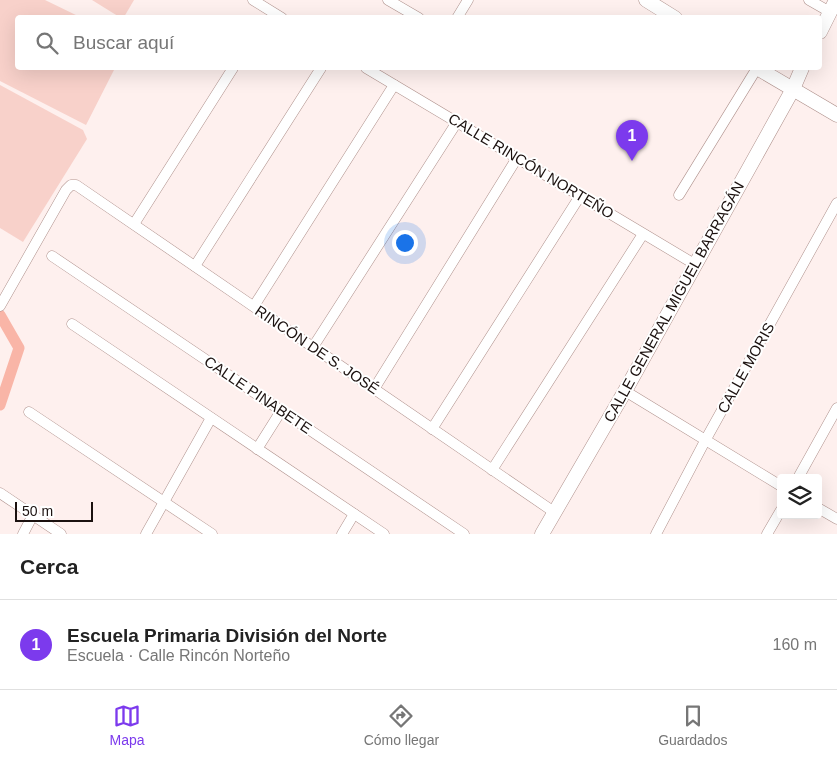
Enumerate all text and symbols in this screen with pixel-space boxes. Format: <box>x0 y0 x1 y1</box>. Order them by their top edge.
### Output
search box <box>15 15 822 70</box>
icon: search <box>33 29 61 57</box>
text: Buscar aquí <box>73 32 174 53</box>
street label: CALLE RINCÓN NORTEÑO <box>446 109 617 222</box>
pin: 1 <box>616 120 648 161</box>
street label: CALLE GENERAL MIGUEL BARRAGÁN <box>600 179 747 425</box>
your location <box>392 230 418 256</box>
street label: RINCÓN DE S. JOSÉ <box>252 302 382 397</box>
street label: CALLE MORIS <box>714 320 777 416</box>
street label: CALLE PINABETE <box>201 352 315 437</box>
map controls <box>777 474 822 519</box>
button: layers <box>777 474 822 519</box>
scale bar <box>15 499 92 522</box>
text: 50 m <box>22 503 53 519</box>
text: Cerca <box>20 555 78 578</box>
text: Escuela Primaria División del Norte <box>67 625 387 646</box>
text: 1 <box>32 636 40 653</box>
text: 160 m <box>773 636 817 653</box>
text: Escuela · Calle Rincón Norteño <box>67 647 290 664</box>
tab: Mapa <box>110 702 145 748</box>
tab: Cómo llegar <box>364 702 439 748</box>
tab: Guardados <box>658 702 727 748</box>

